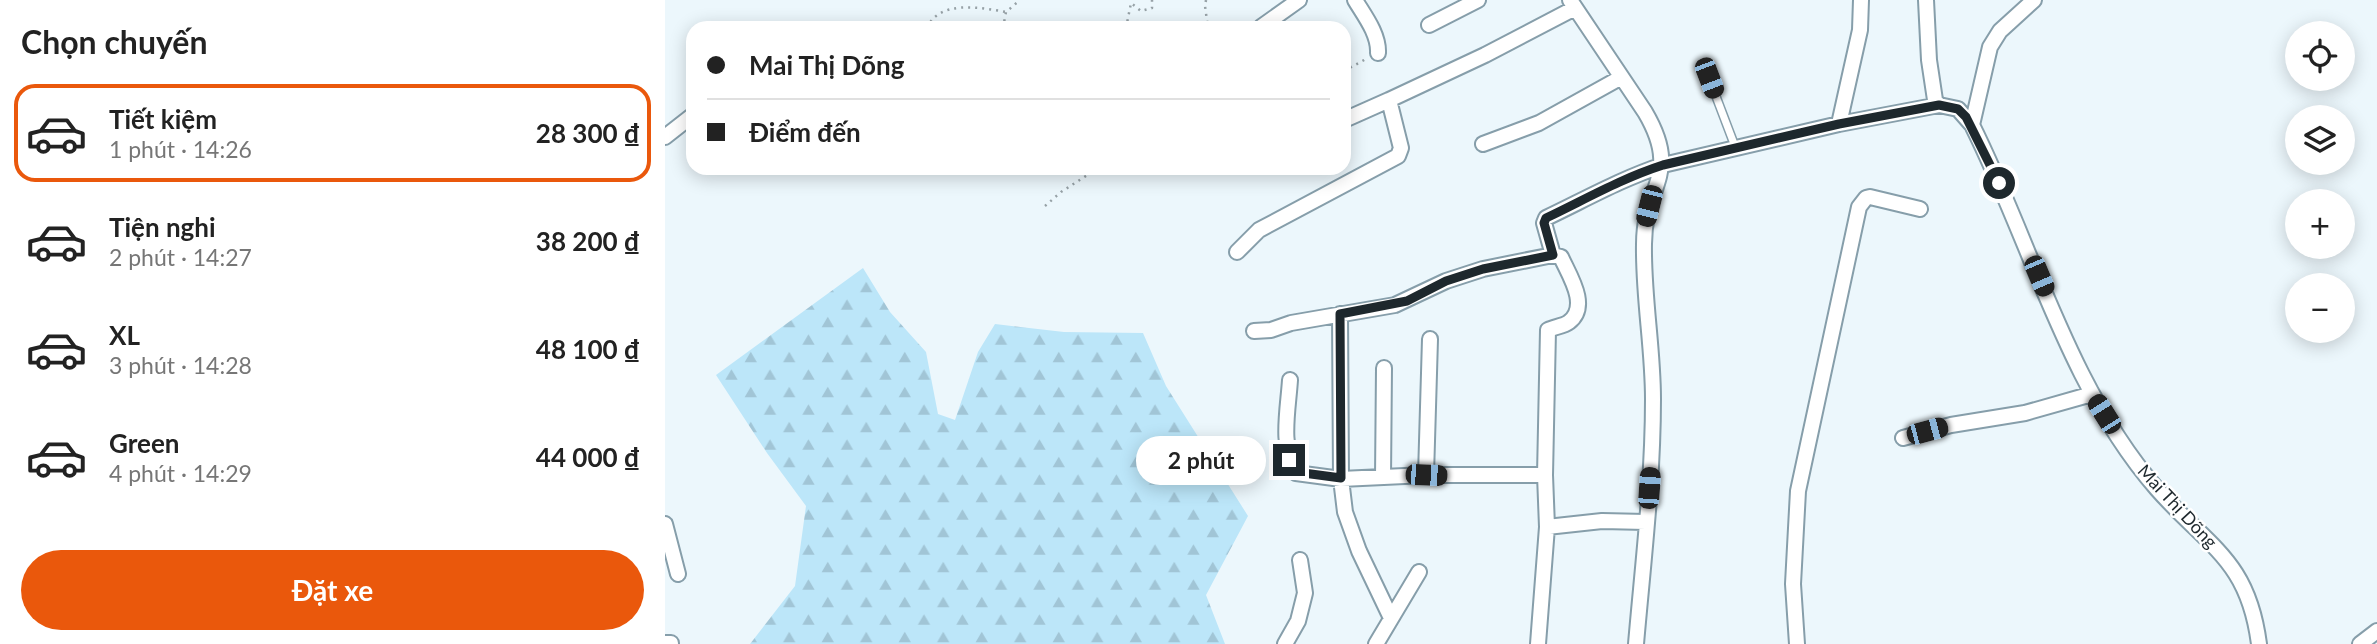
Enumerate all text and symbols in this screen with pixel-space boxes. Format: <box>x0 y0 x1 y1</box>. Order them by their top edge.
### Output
map controls <box>2285 21 2355 343</box>
button: locate <box>2285 21 2355 91</box>
text: Chọn chuyến <box>21 22 207 61</box>
text: Mai Thị Dõng <box>749 49 904 81</box>
car <box>1692 55 1727 101</box>
icon: car <box>25 102 88 165</box>
text: Tiết kiệm <box>109 103 217 135</box>
button: layers <box>2285 105 2355 175</box>
text: Điểm đến <box>749 116 861 148</box>
text: 28 300 ₫ <box>536 117 640 149</box>
text: 1 phút · 14:26 <box>109 135 252 163</box>
route start <box>1983 167 2015 199</box>
car <box>1634 183 1665 229</box>
button: + <box>2285 189 2355 259</box>
icon: car <box>25 210 88 273</box>
text: Tiện nghi <box>109 211 216 243</box>
text: 38 200 ₫ <box>536 225 640 257</box>
text: 2 phút · 14:27 <box>109 243 252 271</box>
car <box>2022 253 2057 299</box>
button: − <box>2285 273 2355 343</box>
icon: car <box>25 318 88 381</box>
text: XL <box>109 319 140 351</box>
text: 48 100 ₫ <box>536 333 640 365</box>
text: 3 phút · 14:28 <box>109 351 252 379</box>
car <box>2084 391 2125 437</box>
car <box>1904 415 1951 447</box>
icon: car <box>25 426 88 489</box>
text: Green <box>109 427 179 459</box>
callout: 2 phút <box>1135 435 1265 484</box>
text: 44 000 ₫ <box>536 441 640 473</box>
route end <box>1273 444 1305 476</box>
text: 2 phút <box>1168 446 1234 474</box>
text: 4 phút · 14:29 <box>109 459 252 487</box>
street label: Mai Thị Dõng <box>2134 460 2222 552</box>
car <box>1405 464 1448 486</box>
car <box>1638 466 1661 510</box>
button: Đặt xe <box>21 550 644 630</box>

